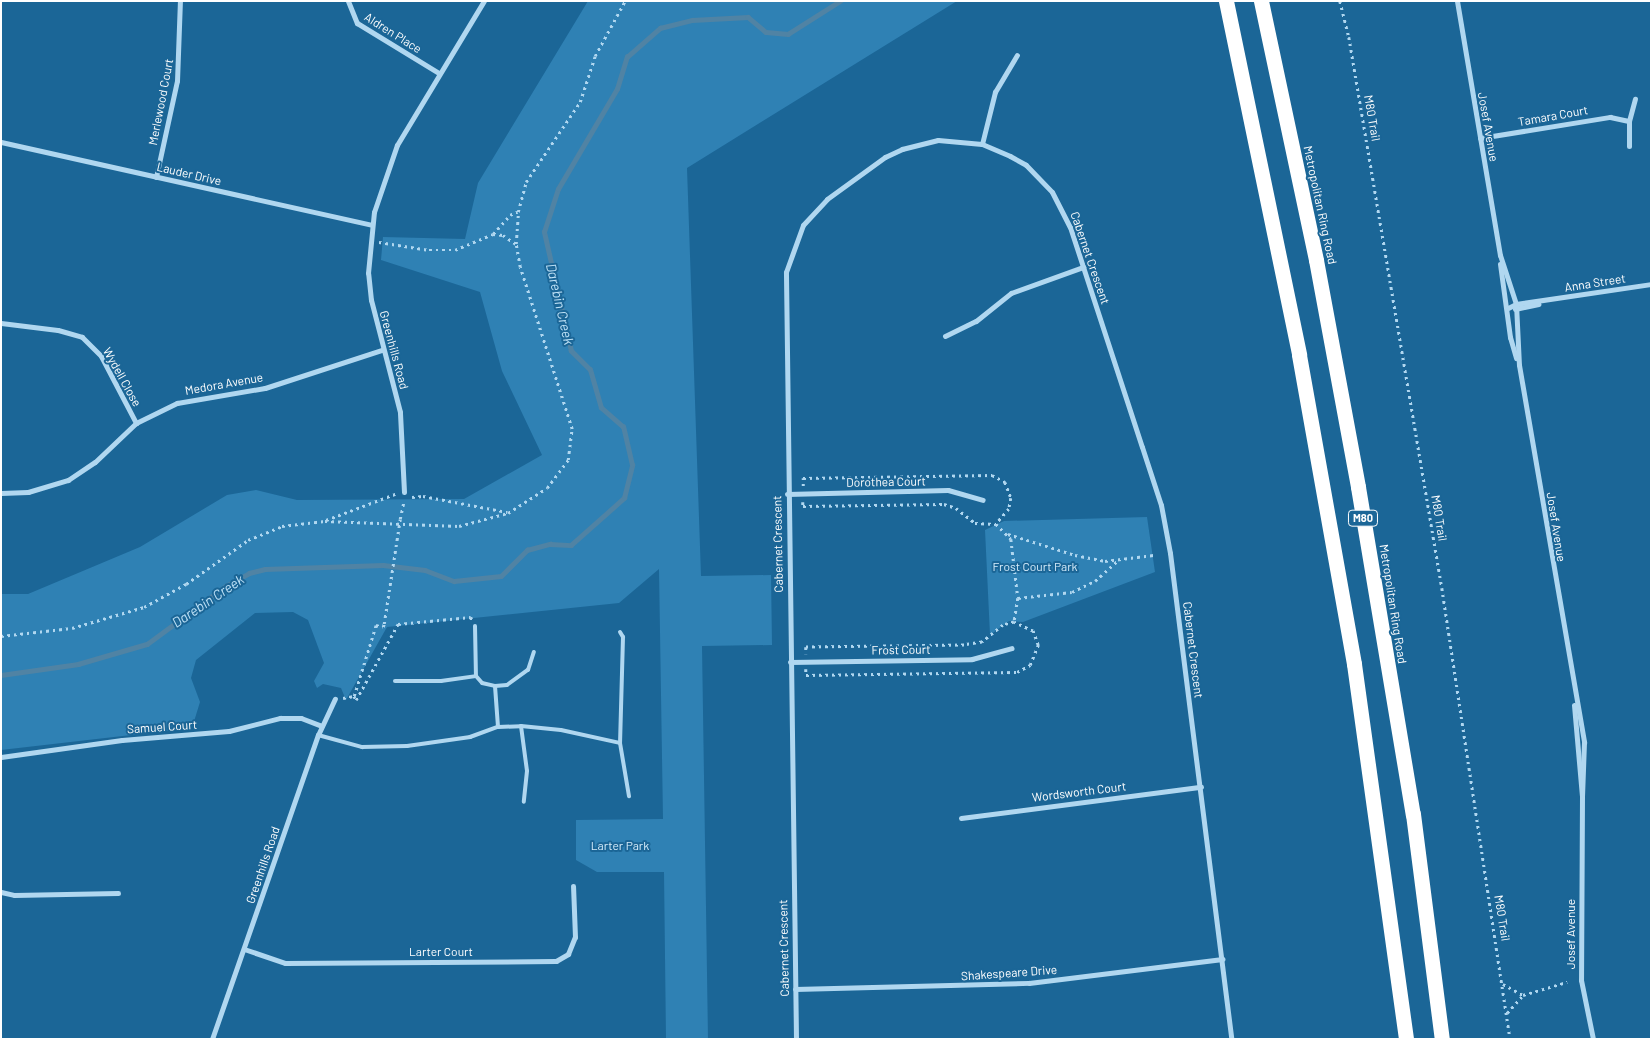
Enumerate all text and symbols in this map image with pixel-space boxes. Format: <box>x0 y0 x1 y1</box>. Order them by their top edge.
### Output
street label: Aldren Place <box>362 10 424 56</box>
street label: Merlewood Court <box>146 57 176 147</box>
street label: Josef Avenue <box>1475 91 1501 163</box>
street label: M80 Trail <box>1361 94 1383 142</box>
street label: Tamara Court <box>1517 103 1589 129</box>
street label: Metropolitan Ring Road <box>1300 145 1340 265</box>
street label: Lauder Drive <box>155 160 223 188</box>
street label: Cabernet Crescent <box>1067 210 1113 306</box>
water label: Darebin Creek <box>542 262 578 346</box>
street label: Anna Street <box>1563 271 1627 295</box>
street label: Greenhills Road <box>377 309 411 391</box>
street label: Wydell Close <box>100 345 144 409</box>
street label: Medora Avenue <box>184 370 264 398</box>
street label: Dorothea Court <box>846 474 926 490</box>
street label: Josef Avenue <box>1543 491 1569 563</box>
street label: M80 Trail <box>1428 494 1450 542</box>
street label: Cabernet Crescent <box>770 495 786 593</box>
road number: M80 <box>1347 509 1379 526</box>
street label: Metropolitan Ring Road <box>1376 543 1410 665</box>
park label: Frost Court Park <box>992 560 1078 574</box>
water label: Darebin Creek <box>169 571 247 631</box>
street label: Cabernet Crescent <box>1180 601 1206 699</box>
street label: Frost Court <box>871 642 931 658</box>
street label: Samuel Court <box>126 717 198 737</box>
street label: Wordsworth Court <box>1031 779 1127 805</box>
street label: Greenhills Road <box>243 825 283 905</box>
park label: Larter Park <box>591 839 649 853</box>
street label: M80 Trail <box>1491 894 1513 942</box>
street label: Cabernet Crescent <box>776 899 792 997</box>
street label: Josef Avenue <box>1564 899 1578 969</box>
street label: Larter Court <box>409 945 473 959</box>
street label: Shakespeare Drive <box>960 962 1058 984</box>

